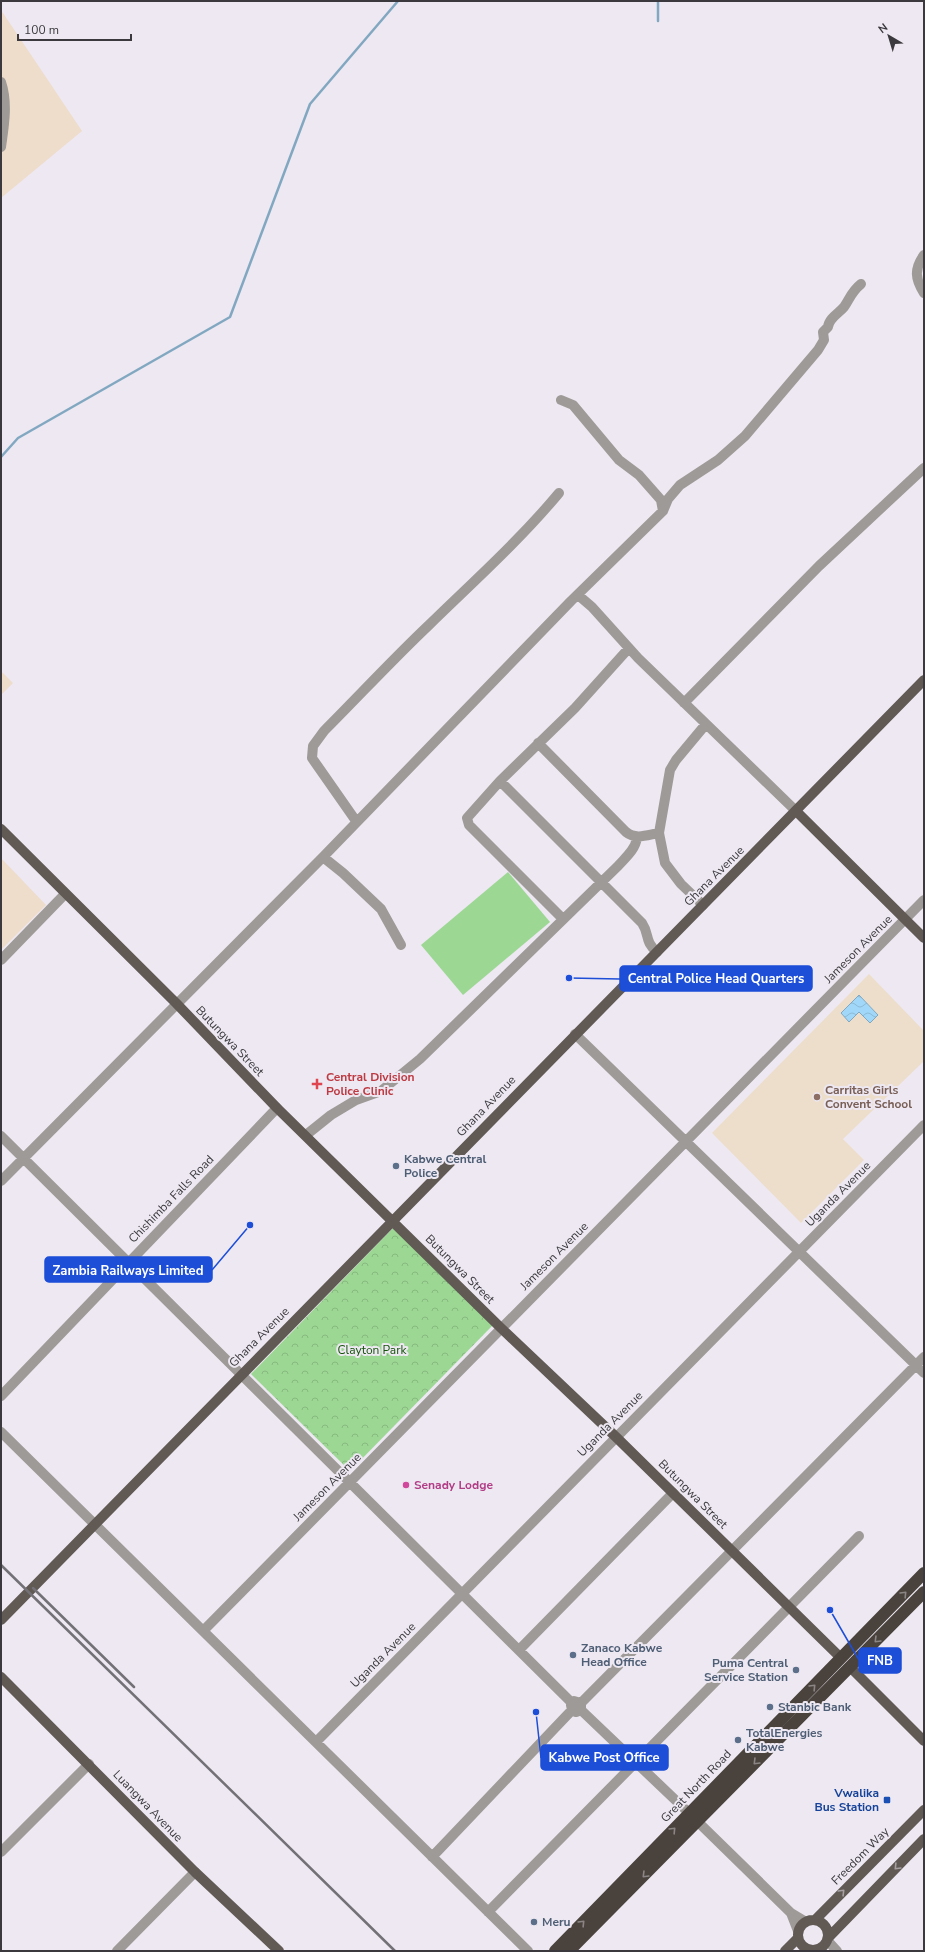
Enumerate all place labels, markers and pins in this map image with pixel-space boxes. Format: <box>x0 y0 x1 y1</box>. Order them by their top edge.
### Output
callout: Central Police Head Quarters <box>620 966 812 991</box>
place label: Central Division Police Clinic <box>326 1069 415 1099</box>
marker: Central Division Police Clinic <box>311 1078 323 1090</box>
place label: Carritas Girls Convent School <box>825 1082 912 1112</box>
marker: Carritas Girls Convent School <box>812 1092 822 1102</box>
place label: Kabwe Central Police <box>404 1151 487 1181</box>
marker: Kabwe Central Police <box>391 1161 401 1171</box>
callout: Zambia Railways Limited <box>45 1257 212 1282</box>
place label: Senady Lodge <box>414 1477 493 1493</box>
marker: Senady Lodge <box>401 1480 411 1490</box>
place label: Zanaco Kabwe Head Office <box>581 1640 663 1670</box>
callout: FNB <box>859 1648 901 1673</box>
marker: Zanaco Kabwe Head Office <box>568 1650 578 1660</box>
place label: Puma Central Service Station <box>704 1655 788 1685</box>
marker: Puma Central Service Station <box>791 1665 801 1675</box>
place label: Stanbic Bank <box>778 1699 852 1715</box>
marker: Stanbic Bank <box>765 1702 775 1712</box>
place label: TotalEnergies Kabwe <box>746 1725 822 1755</box>
marker: TotalEnergies Kabwe <box>733 1735 743 1745</box>
callout: Kabwe Post Office <box>541 1745 668 1770</box>
place label: Vwalika Bus Station <box>814 1785 879 1815</box>
marker: Vwalika Bus Station <box>882 1795 892 1805</box>
place label: Meru <box>542 1914 571 1930</box>
marker: Meru <box>529 1917 539 1927</box>

